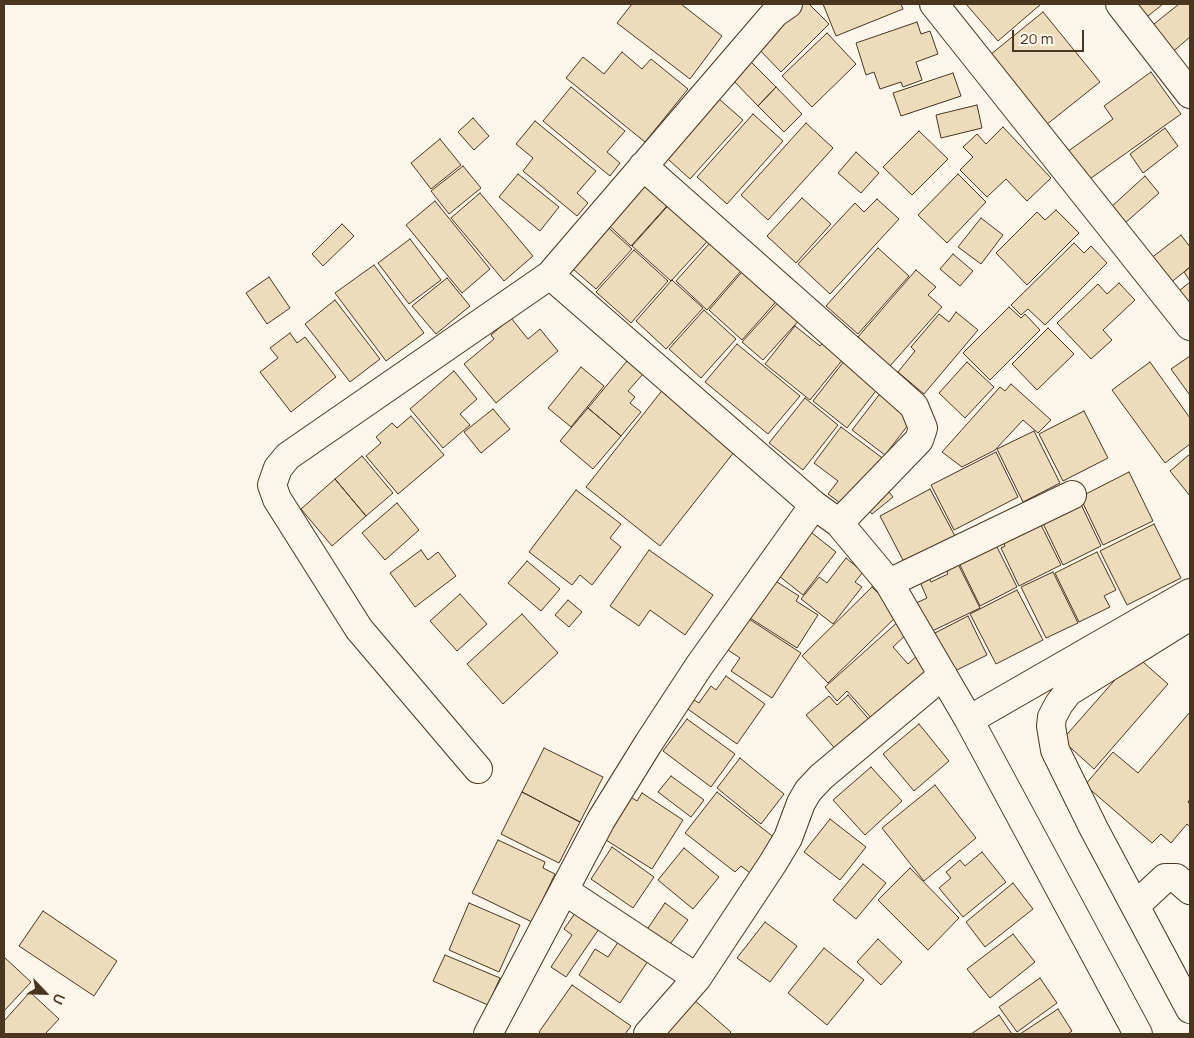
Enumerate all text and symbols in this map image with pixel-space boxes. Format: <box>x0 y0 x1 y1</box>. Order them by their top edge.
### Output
scale bar <box>1014 20 1086 52</box>
text: 20 m <box>1020 28 1053 49</box>
north arrow <box>20 968 70 1018</box>
text: U <box>48 991 70 1008</box>

